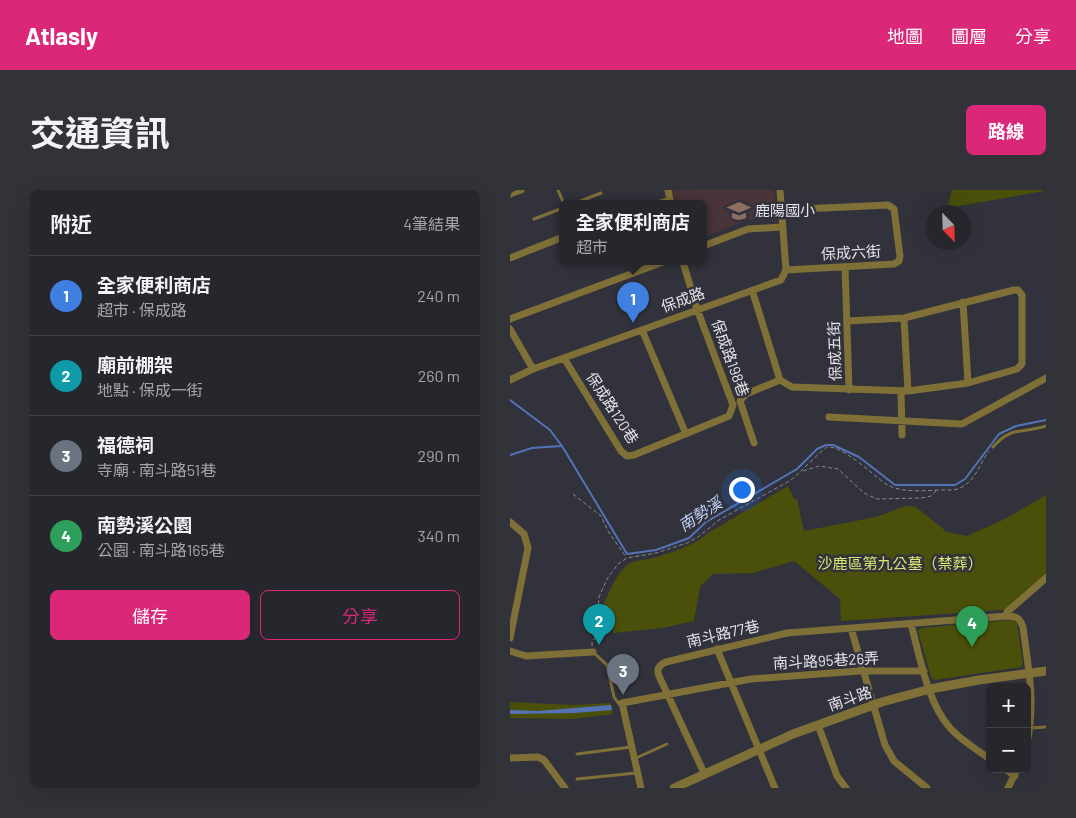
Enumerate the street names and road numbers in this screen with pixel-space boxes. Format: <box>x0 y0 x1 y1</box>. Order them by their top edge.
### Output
street label: 保成六街 <box>821 241 881 263</box>
street label: 保成路 <box>658 283 707 315</box>
street label: 保成路198巷 <box>709 317 753 399</box>
street label: 保成五街 <box>824 321 844 381</box>
street label: 保成路120巷 <box>583 368 643 447</box>
street label: 南斗路77巷 <box>685 616 761 650</box>
street label: 南斗路95巷26弄 <box>772 648 879 672</box>
street label: 南斗路 <box>825 682 874 714</box>

